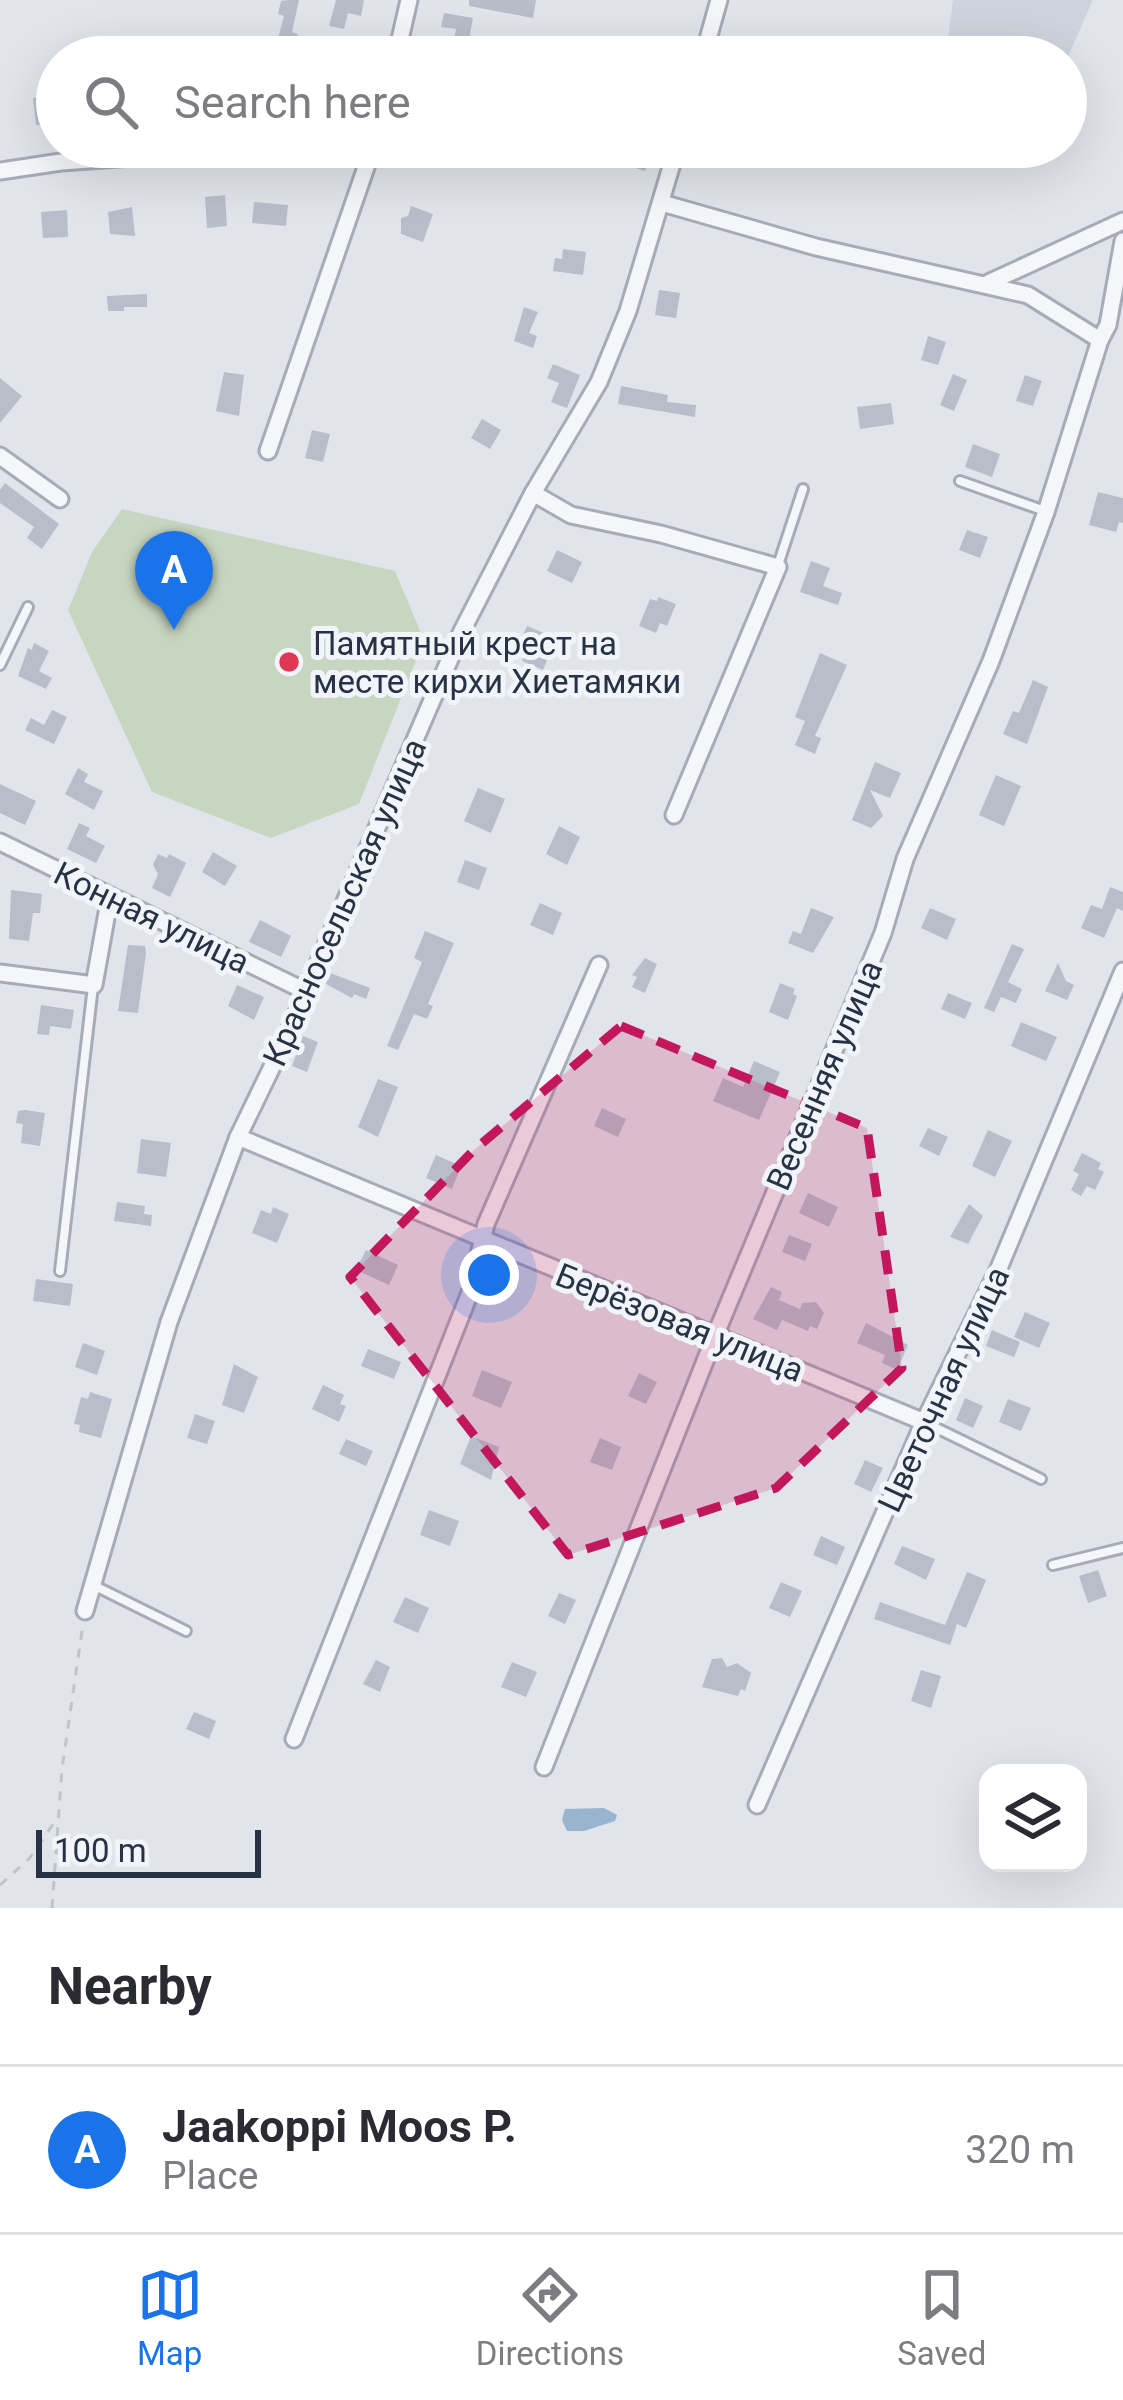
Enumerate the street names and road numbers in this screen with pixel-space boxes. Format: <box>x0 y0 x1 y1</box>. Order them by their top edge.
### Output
street label: Красносельская улица <box>255 733 434 1072</box>
street label: Конная улица <box>48 853 256 982</box>
street label: Весенняя улица <box>758 954 890 1196</box>
street label: Берёзовая улица <box>550 1255 809 1390</box>
street label: Цветочная улица <box>870 1260 1017 1518</box>

